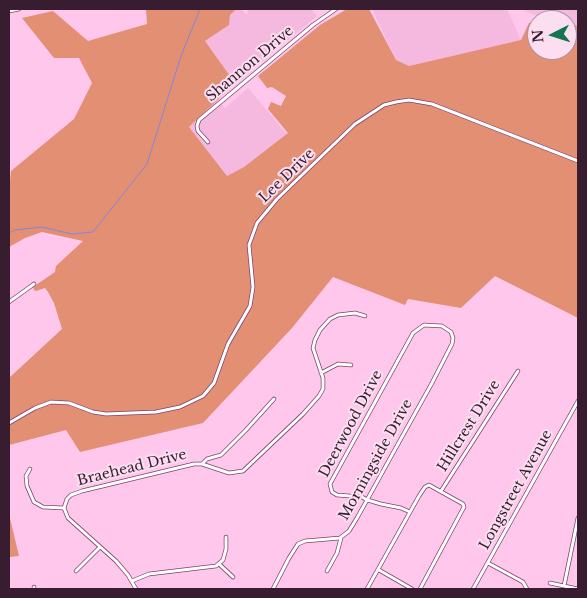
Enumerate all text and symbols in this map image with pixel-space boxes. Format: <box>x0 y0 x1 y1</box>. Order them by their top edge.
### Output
north arrow <box>527 10 577 60</box>
street label: Shannon Drive <box>203 23 297 105</box>
text: N <box>529 29 548 44</box>
street label: Lee Drive <box>256 146 318 206</box>
street label: Deerwood Drive <box>316 368 386 480</box>
street label: Hillcrest Drive <box>434 377 504 475</box>
street label: Morningside Drive <box>336 397 416 523</box>
street label: Longstreet Avenue <box>476 427 556 553</box>
street label: Braehead Drive <box>76 446 188 490</box>

